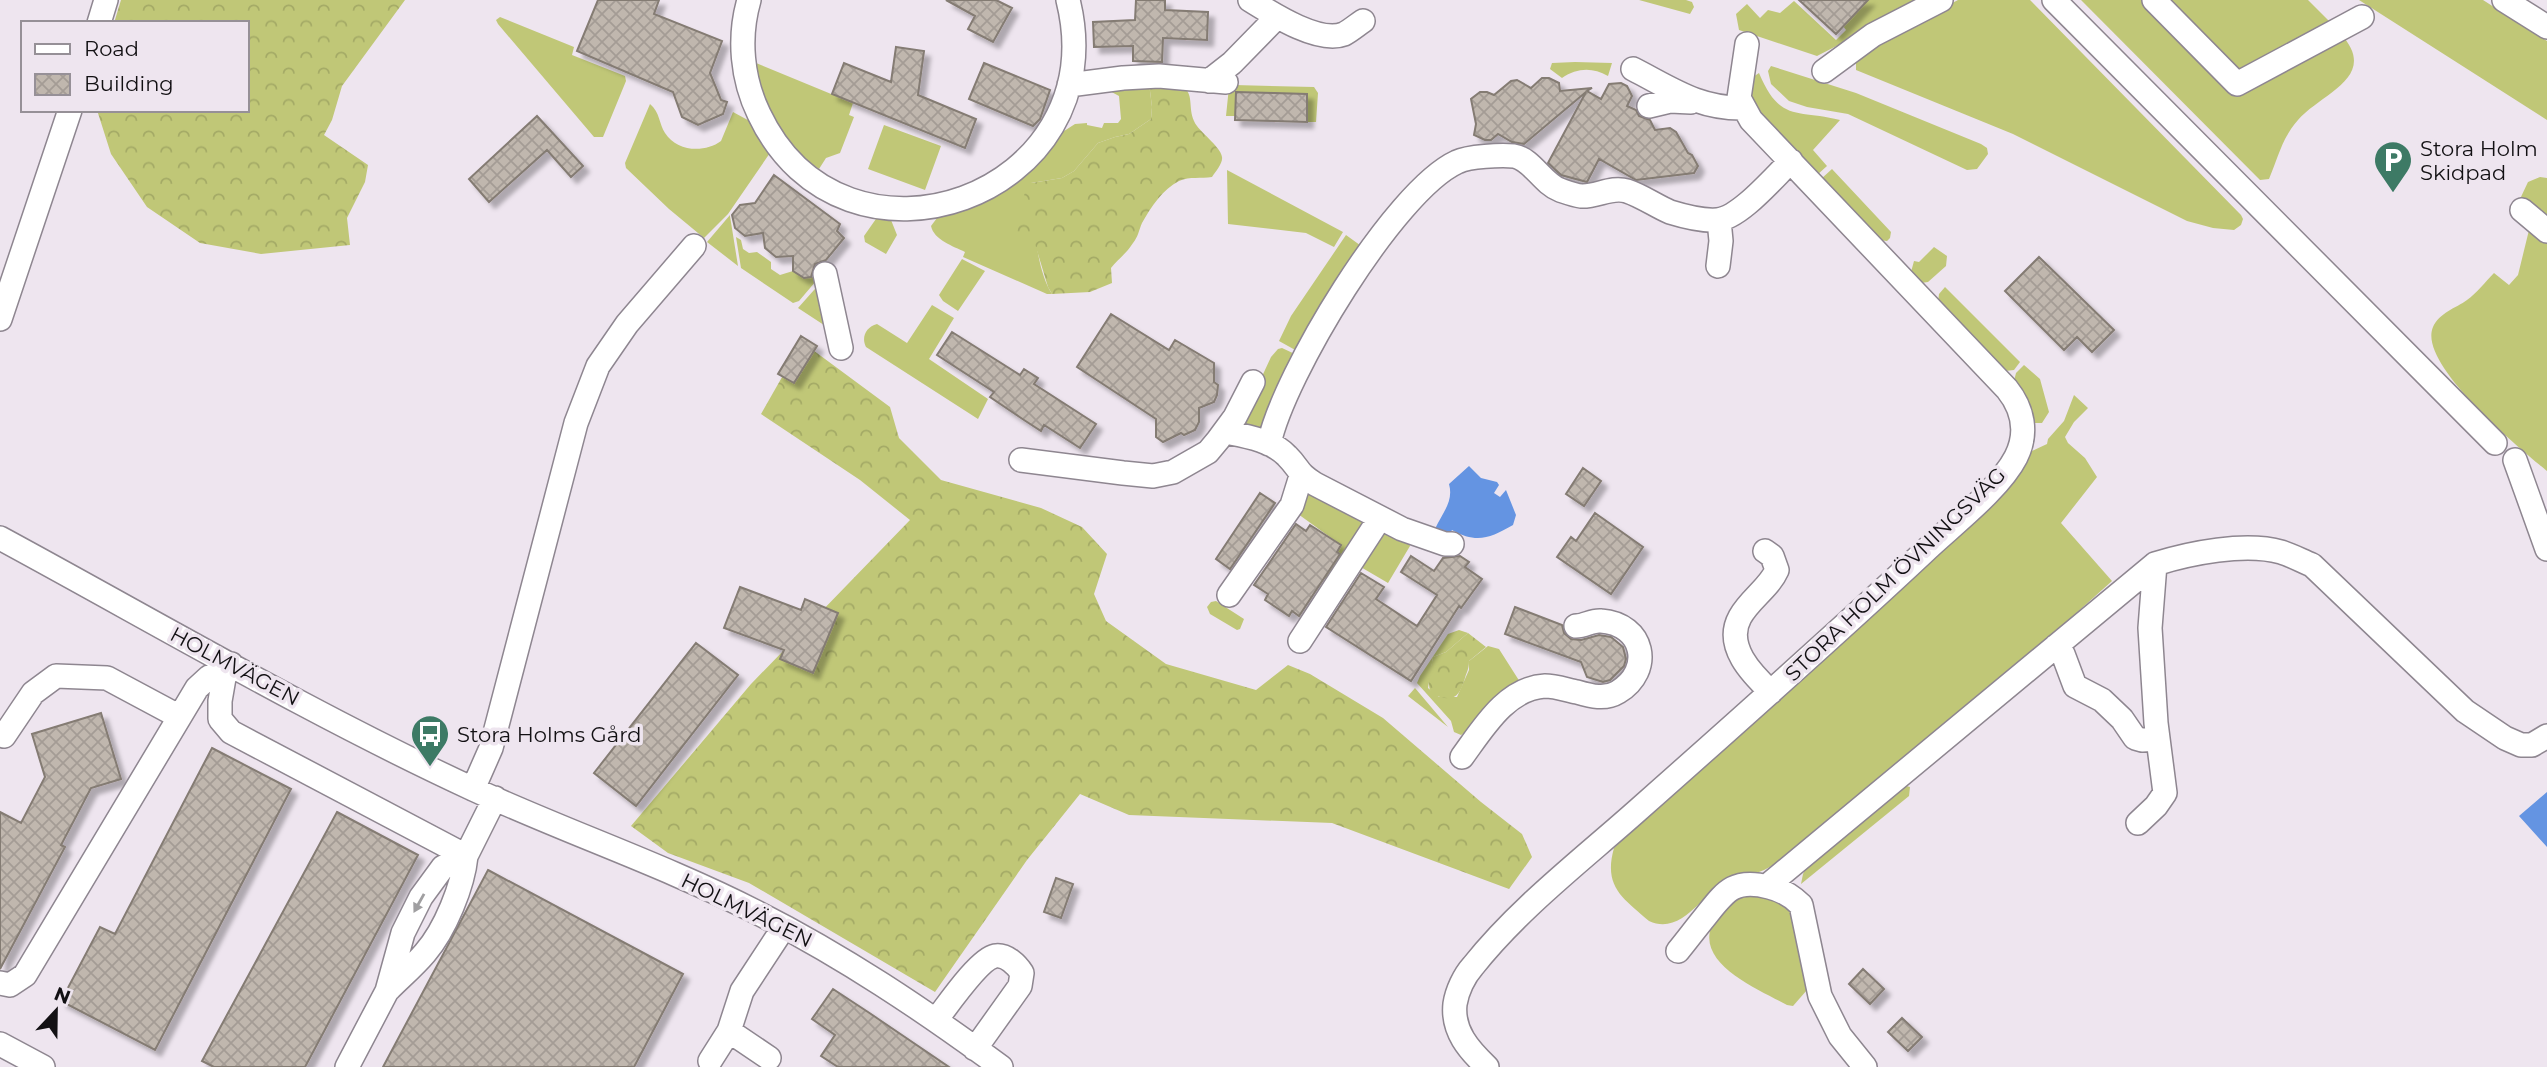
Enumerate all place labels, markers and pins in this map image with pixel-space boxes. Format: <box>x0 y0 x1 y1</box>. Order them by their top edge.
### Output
place label: Stora Holm Skidpad <box>2420 136 2538 185</box>
parking icon: Stora Holm Skidpad <box>2372 139 2414 194</box>
bus stop icon: Stora Holms Gård <box>409 713 451 768</box>
place label: Stora Holms Gård <box>457 722 642 747</box>

